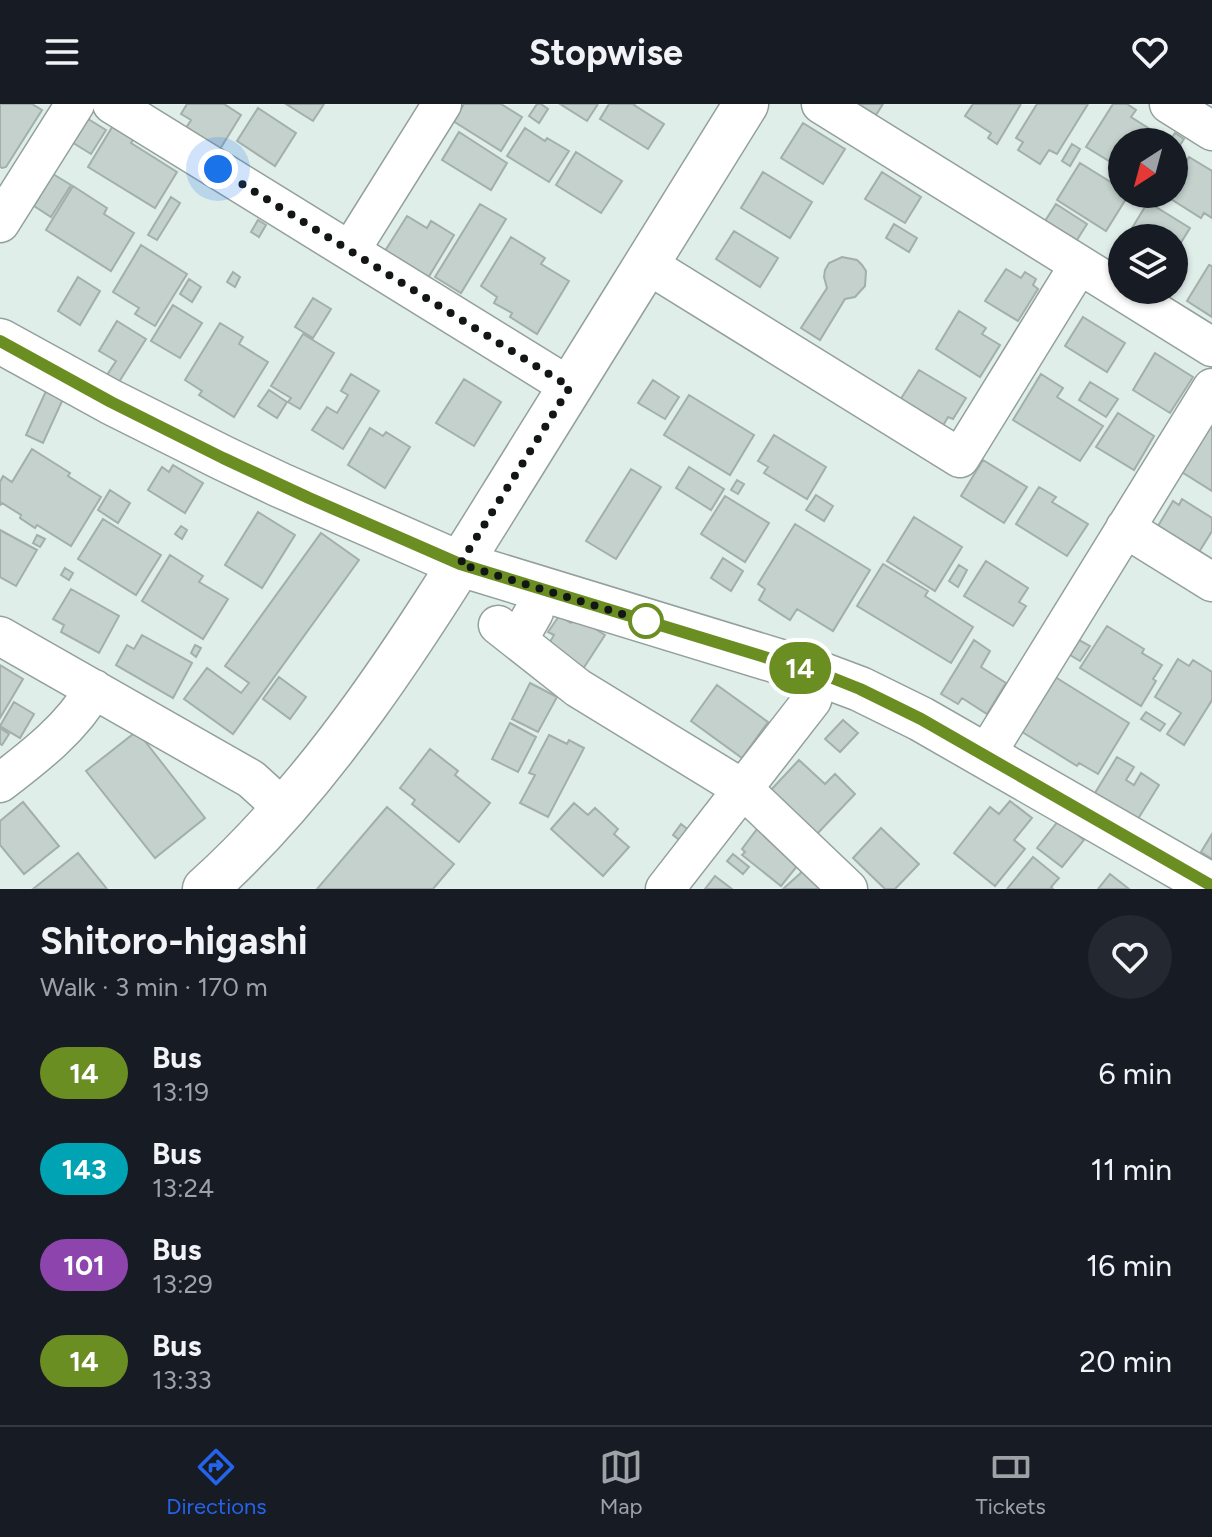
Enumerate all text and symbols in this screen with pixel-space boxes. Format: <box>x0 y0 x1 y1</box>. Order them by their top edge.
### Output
icon: menu <box>40 30 84 74</box>
icon: heart <box>1128 30 1172 74</box>
text: Stopwise <box>529 31 683 74</box>
north arrow <box>1108 128 1188 208</box>
map controls <box>1108 128 1188 304</box>
your location <box>198 149 238 189</box>
button: layers <box>1108 224 1188 304</box>
unlabelled marker <box>629 604 663 638</box>
line badge: 14 <box>764 642 836 694</box>
text: 14 <box>785 651 815 685</box>
button: heart <box>1088 915 1172 999</box>
text: Shitoro-higashi <box>40 918 308 964</box>
text: Walk · 3 min · 170 m <box>40 971 268 1003</box>
text: Bus <box>152 1039 201 1076</box>
text: 6 min <box>1098 1055 1172 1092</box>
text: 14 <box>69 1056 99 1090</box>
text: 13:19 <box>152 1076 209 1108</box>
text: Bus <box>152 1135 201 1172</box>
text: 11 min <box>1091 1151 1172 1188</box>
text: 143 <box>61 1152 107 1186</box>
text: 13:24 <box>152 1172 214 1204</box>
text: Bus <box>152 1231 201 1268</box>
text: 16 min <box>1086 1247 1172 1284</box>
text: 101 <box>63 1248 105 1282</box>
text: 13:29 <box>152 1268 213 1300</box>
text: Bus <box>152 1327 201 1364</box>
text: 20 min <box>1079 1343 1172 1380</box>
text: 14 <box>69 1344 99 1378</box>
text: 13:33 <box>152 1364 212 1396</box>
tab: Directions <box>166 1445 267 1520</box>
tab: Map <box>599 1445 643 1520</box>
tab: Tickets <box>976 1445 1046 1520</box>

